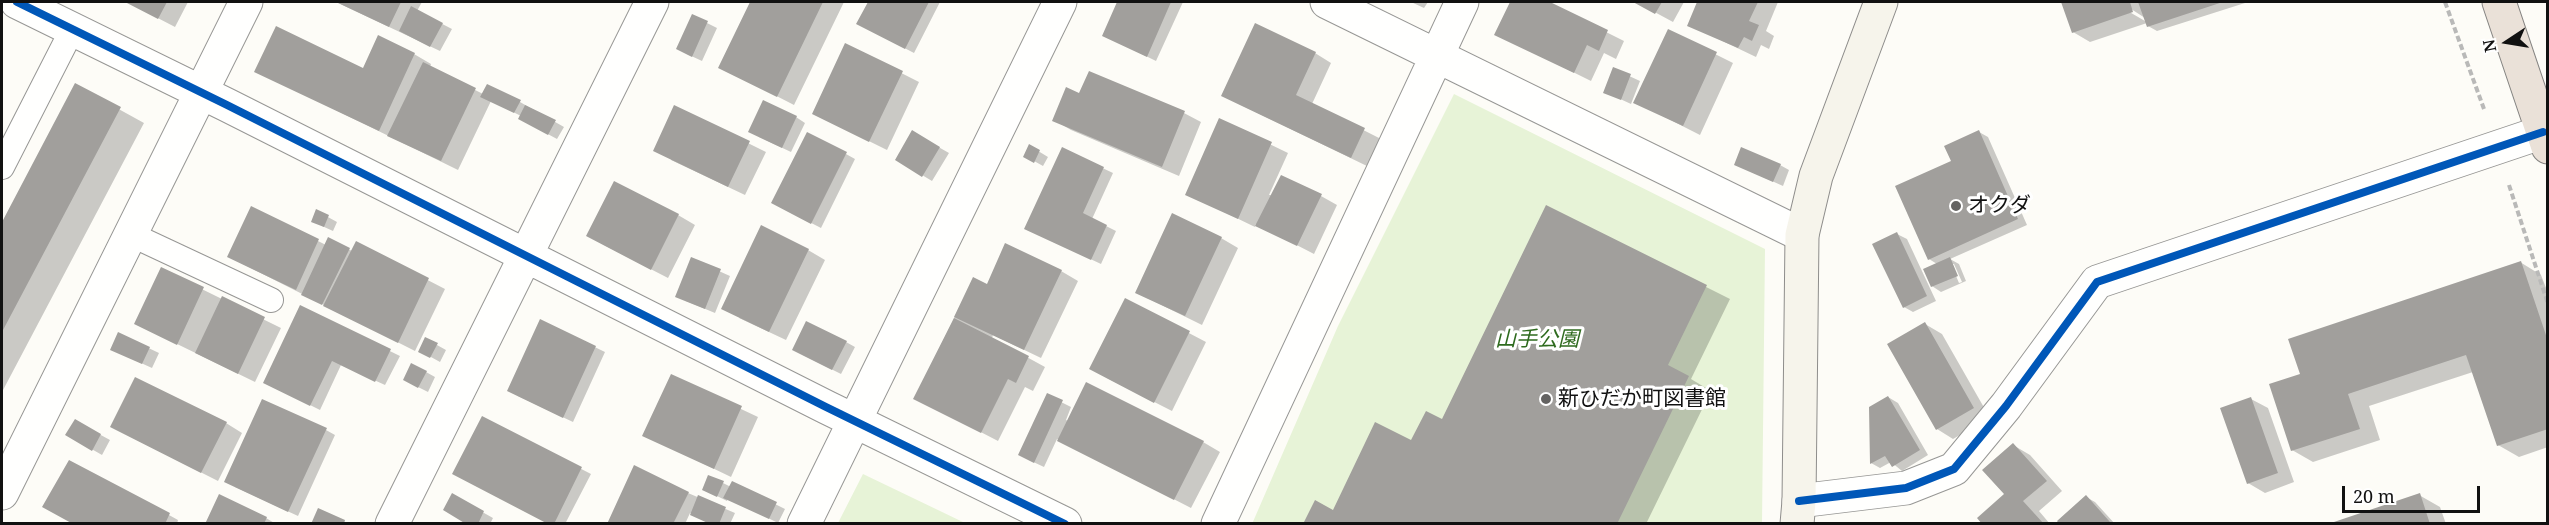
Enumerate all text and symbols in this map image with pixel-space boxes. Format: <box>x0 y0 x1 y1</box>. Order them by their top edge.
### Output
north arrow <box>2477 12 2537 72</box>
text: N <box>2477 37 2501 54</box>
place label: オクダ <box>1968 193 2031 219</box>
marker: オクダ <box>1949 199 1963 213</box>
park label: 山手公園 <box>1495 327 1579 353</box>
place label: 新ひだか町図書館 <box>1558 386 1726 412</box>
marker: 新ひだか町図書館 <box>1539 392 1553 406</box>
scale bar <box>2345 474 2483 512</box>
text: 20 m <box>2353 484 2395 508</box>

